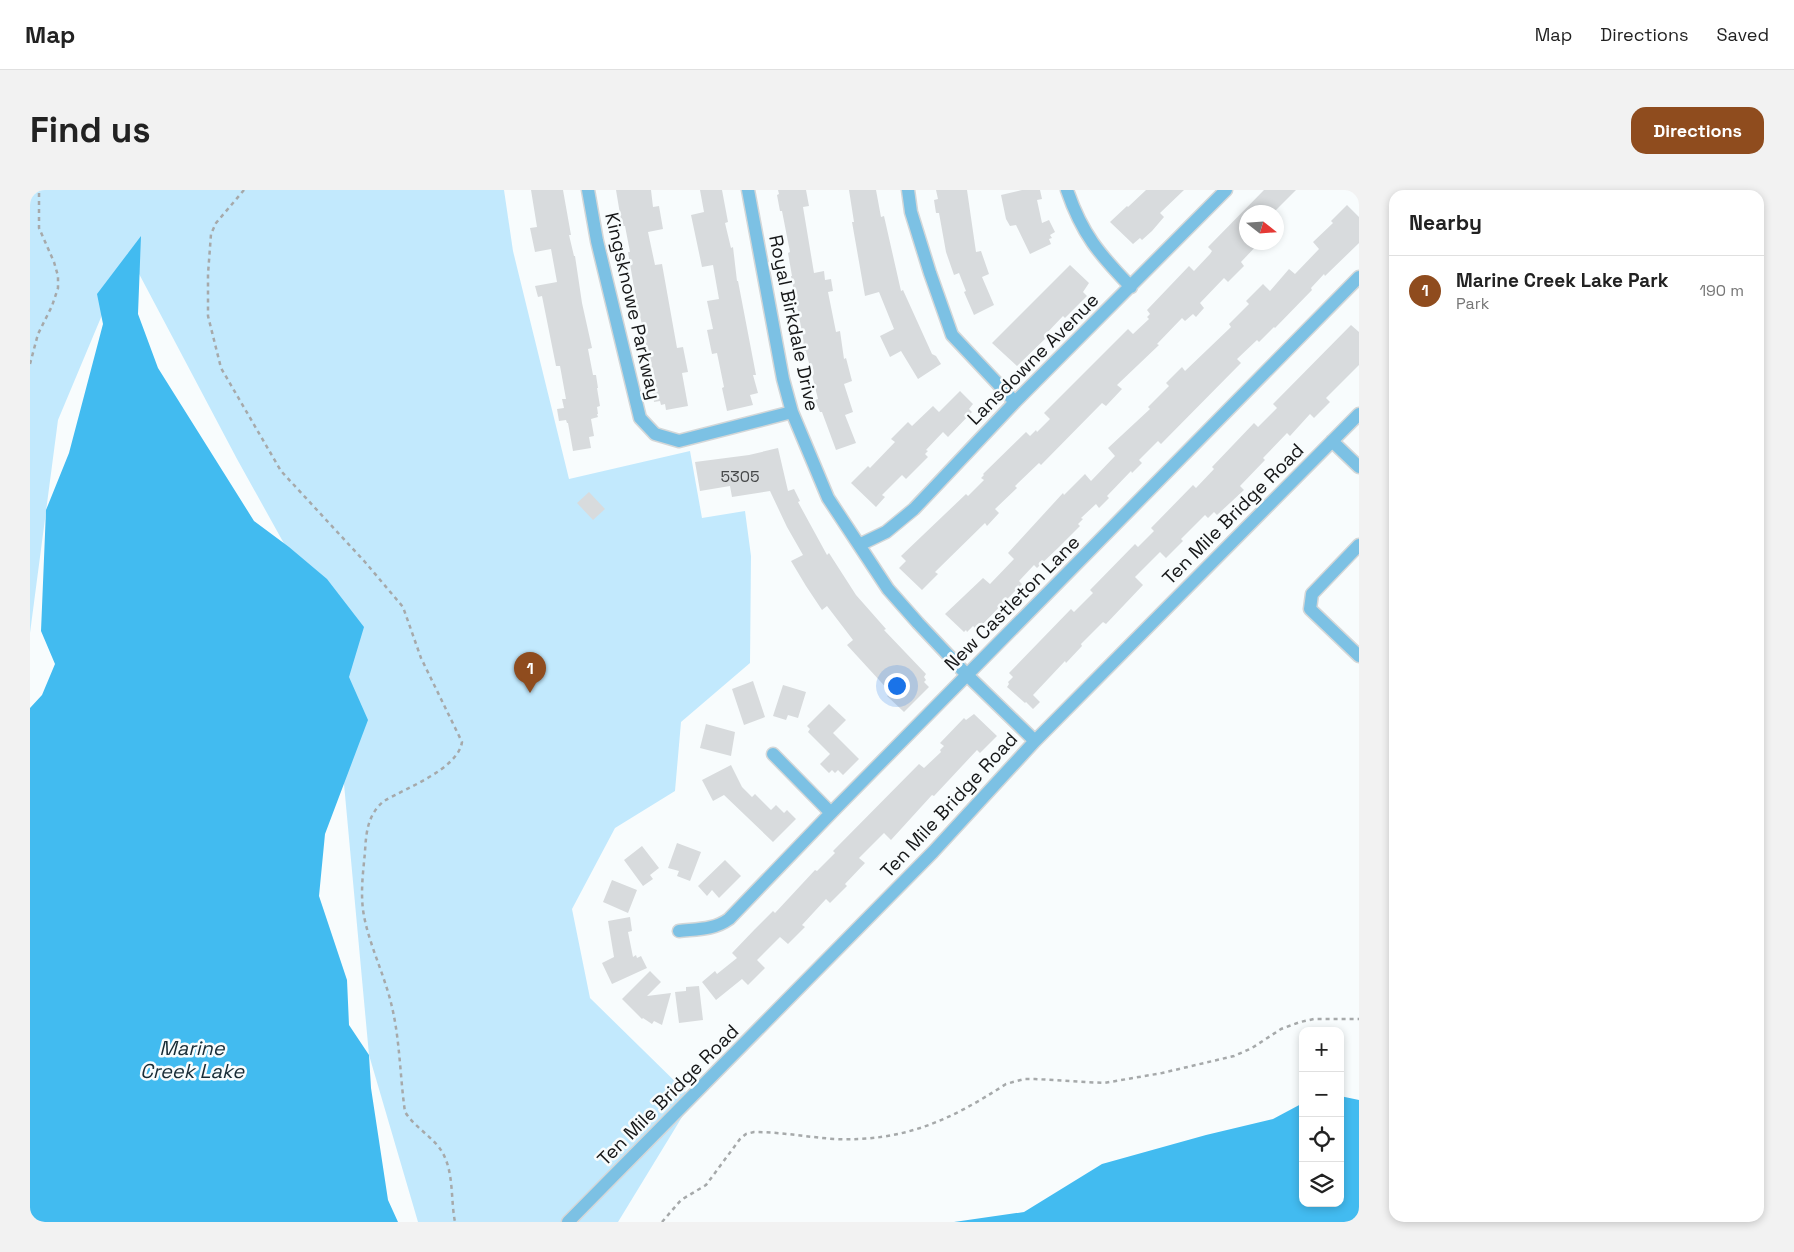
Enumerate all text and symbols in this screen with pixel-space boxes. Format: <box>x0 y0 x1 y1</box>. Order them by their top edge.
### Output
text: Map <box>25 19 75 50</box>
text: Map <box>1535 23 1572 46</box>
text: Directions <box>1600 23 1689 46</box>
text: Saved <box>1717 23 1769 46</box>
button: Directions <box>1631 107 1764 154</box>
text: Find us <box>30 108 151 152</box>
north arrow <box>1239 205 1284 250</box>
text: Nearby <box>1409 209 1482 236</box>
street label: Kingsknowe Parkway <box>599 210 667 402</box>
street label: Royal Birkdale Drive <box>763 233 825 413</box>
text: Marine Creek Lake Park <box>1456 268 1668 293</box>
text: 1 <box>1421 280 1429 301</box>
text: 190 m <box>1699 280 1744 301</box>
street label: Lansdowne Avenue <box>962 288 1104 430</box>
text: Park <box>1456 293 1489 314</box>
street label: Ten Mile Bridge Road <box>1157 438 1309 590</box>
house number: 5305 <box>720 466 760 487</box>
street label: New Castleton Lane <box>939 530 1085 676</box>
pin: 1 <box>514 652 546 693</box>
your location <box>884 673 910 699</box>
street label: Ten Mile Bridge Road <box>875 727 1023 883</box>
street label: Ten Mile Bridge Road <box>592 1019 744 1171</box>
map controls <box>1299 1027 1344 1207</box>
button: + <box>1299 1027 1344 1072</box>
water label: Marine Creek Lake <box>140 1035 245 1084</box>
button: − <box>1299 1072 1344 1117</box>
button: locate <box>1299 1117 1344 1162</box>
button: layers <box>1299 1162 1344 1207</box>

